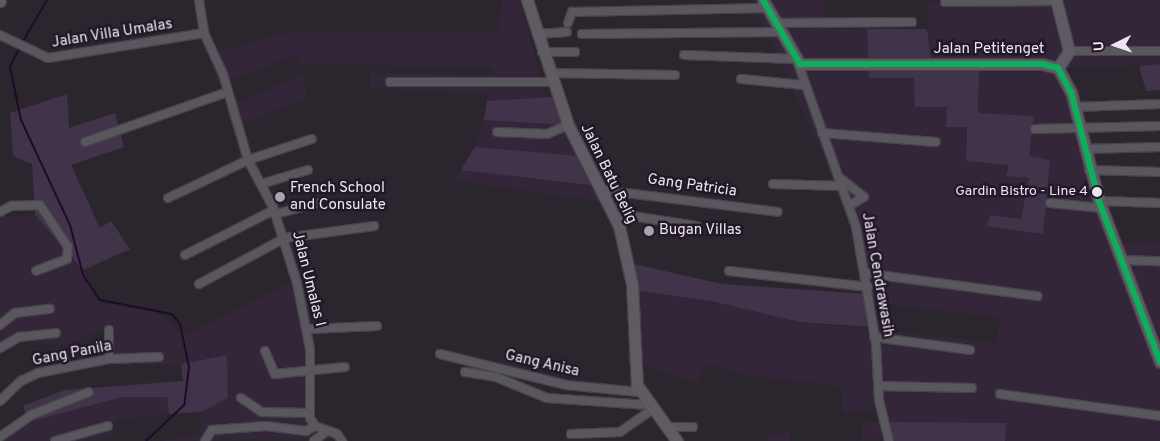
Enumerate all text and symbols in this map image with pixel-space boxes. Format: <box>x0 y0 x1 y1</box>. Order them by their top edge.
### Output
street label: Jalan Villa Umalas <box>50 16 174 52</box>
north arrow <box>1090 20 1140 70</box>
street label: Jalan Petitenget <box>933 41 1045 59</box>
text: U <box>1091 41 1108 52</box>
street label: Jalan Batu Belig <box>576 121 640 227</box>
street label: Gang Patricia <box>646 171 738 201</box>
place label: French School and Consulate <box>290 179 386 214</box>
place label: Gardin Bistro - Line 4 <box>955 184 1088 200</box>
marker: Gardin Bistro - Line 4 <box>1092 187 1102 197</box>
marker: French School and Consulate <box>274 191 286 203</box>
street label: Jalan Cendrawasih <box>857 211 897 339</box>
place label: Bugan Villas <box>659 222 742 240</box>
marker: Bugan Villas <box>643 225 655 237</box>
street label: Jalan Umalas I <box>287 229 329 329</box>
street label: Gang Panila <box>31 337 113 371</box>
street label: Gang Anisa <box>503 347 581 381</box>

